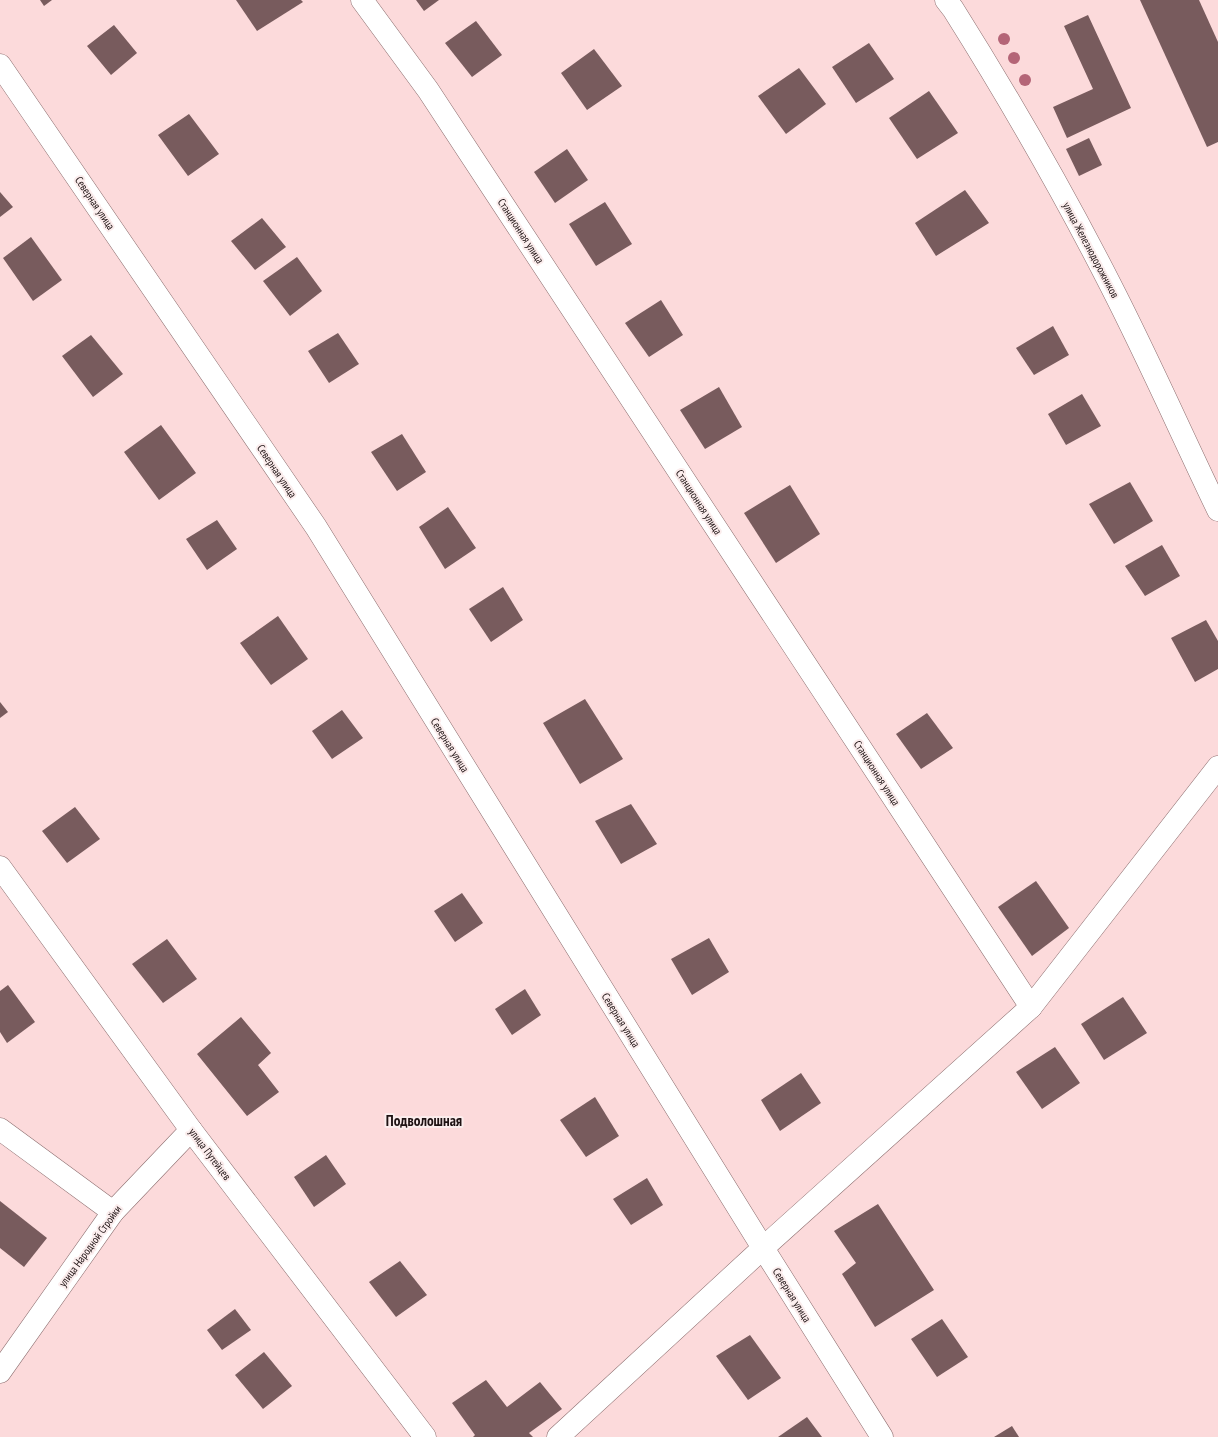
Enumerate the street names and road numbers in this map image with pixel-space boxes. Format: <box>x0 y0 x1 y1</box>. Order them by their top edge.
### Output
street label: Северная улица <box>72 174 118 232</box>
street label: Станционная улица <box>495 196 547 266</box>
street label: улица Железнодорожников <box>1060 200 1122 301</box>
street label: Северная улица <box>254 442 300 500</box>
street label: Станционная улица <box>673 467 725 537</box>
street label: Северная улица <box>428 715 472 775</box>
street label: Станционная улица <box>851 738 903 808</box>
street label: Северная улица <box>599 990 643 1050</box>
street label: улица Путейцев <box>186 1125 234 1183</box>
street label: улица Народной Стройки <box>56 1202 124 1290</box>
street label: Северная улица <box>770 1265 814 1325</box>

